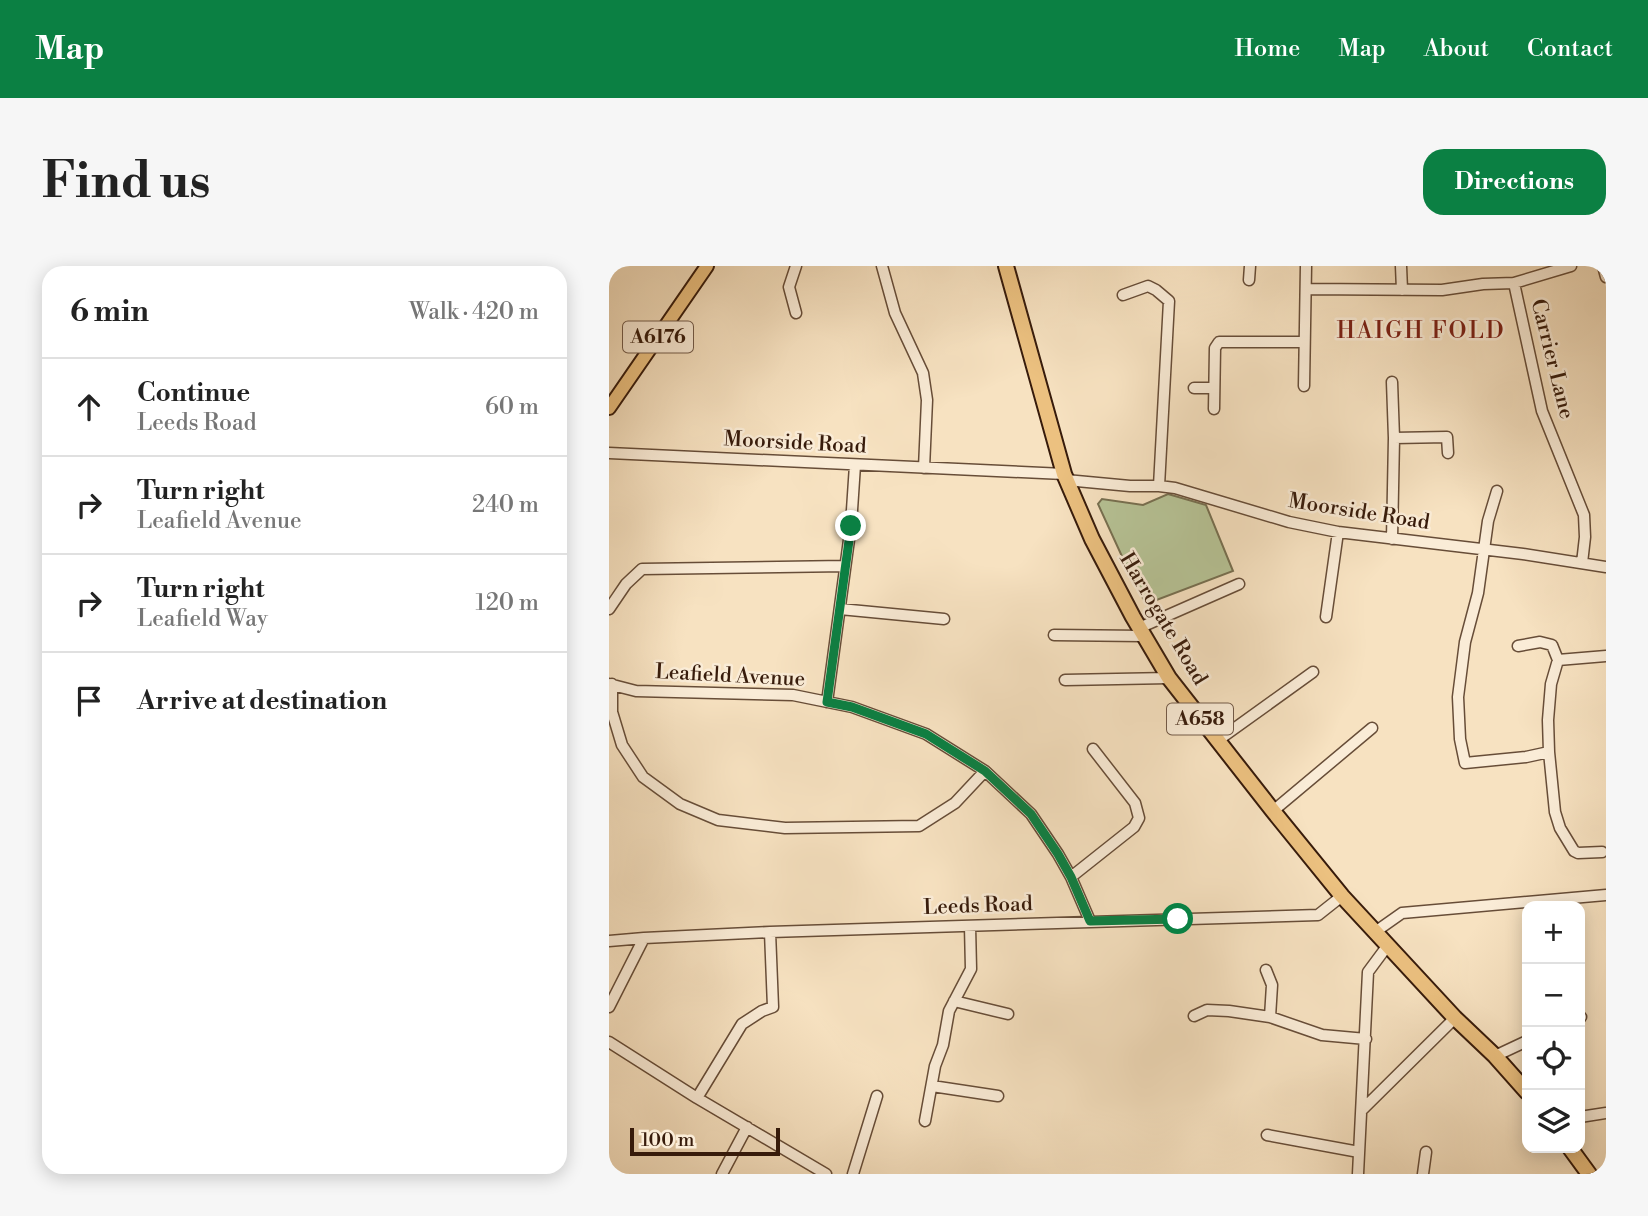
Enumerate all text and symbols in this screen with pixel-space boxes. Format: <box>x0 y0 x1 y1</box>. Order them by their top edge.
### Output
text: Map <box>35 29 104 70</box>
text: Home <box>1235 34 1300 64</box>
text: Map <box>1338 34 1386 64</box>
text: About <box>1424 34 1489 64</box>
text: Contact <box>1527 34 1613 64</box>
button: Directions <box>1423 149 1606 215</box>
text: Find us <box>42 152 211 213</box>
text: 6 min <box>70 293 149 331</box>
street label: Carrier Lane <box>1525 296 1579 422</box>
text: Walk · 420 m <box>409 298 539 326</box>
district label: HAIGH FOLD <box>1336 317 1506 345</box>
road number: A6176 <box>623 321 693 352</box>
text: Continue <box>137 377 250 409</box>
icon: ahead <box>70 388 108 426</box>
text: 60 m <box>485 393 539 421</box>
text: Leeds Road <box>137 409 257 437</box>
street label: Moorside Road <box>723 426 867 460</box>
text: Turn right <box>137 475 265 507</box>
icon: right <box>70 486 108 524</box>
street label: Moorside Road <box>1286 488 1432 536</box>
text: 240 m <box>472 491 539 519</box>
text: Leafield Avenue <box>137 507 302 535</box>
route end <box>835 510 866 541</box>
street label: Harrogate Road <box>1113 548 1213 690</box>
text: Turn right <box>137 573 265 605</box>
icon: right <box>70 584 108 622</box>
text: 120 m <box>475 589 539 617</box>
text: Leafield Way <box>137 605 268 633</box>
street label: Leafield Avenue <box>654 659 806 693</box>
icon: arrive <box>70 682 108 720</box>
text: Arrive at destination <box>137 685 387 717</box>
road number: A658 <box>1167 703 1233 734</box>
street label: Leeds Road <box>923 891 1033 921</box>
map controls <box>1522 901 1585 1153</box>
button: + <box>1522 901 1585 964</box>
route start <box>1162 903 1193 934</box>
button: − <box>1522 964 1585 1027</box>
button: locate <box>1522 1027 1585 1090</box>
button: layers <box>1522 1090 1585 1153</box>
scale bar <box>630 1125 781 1157</box>
text: 100 m <box>641 1128 694 1152</box>

